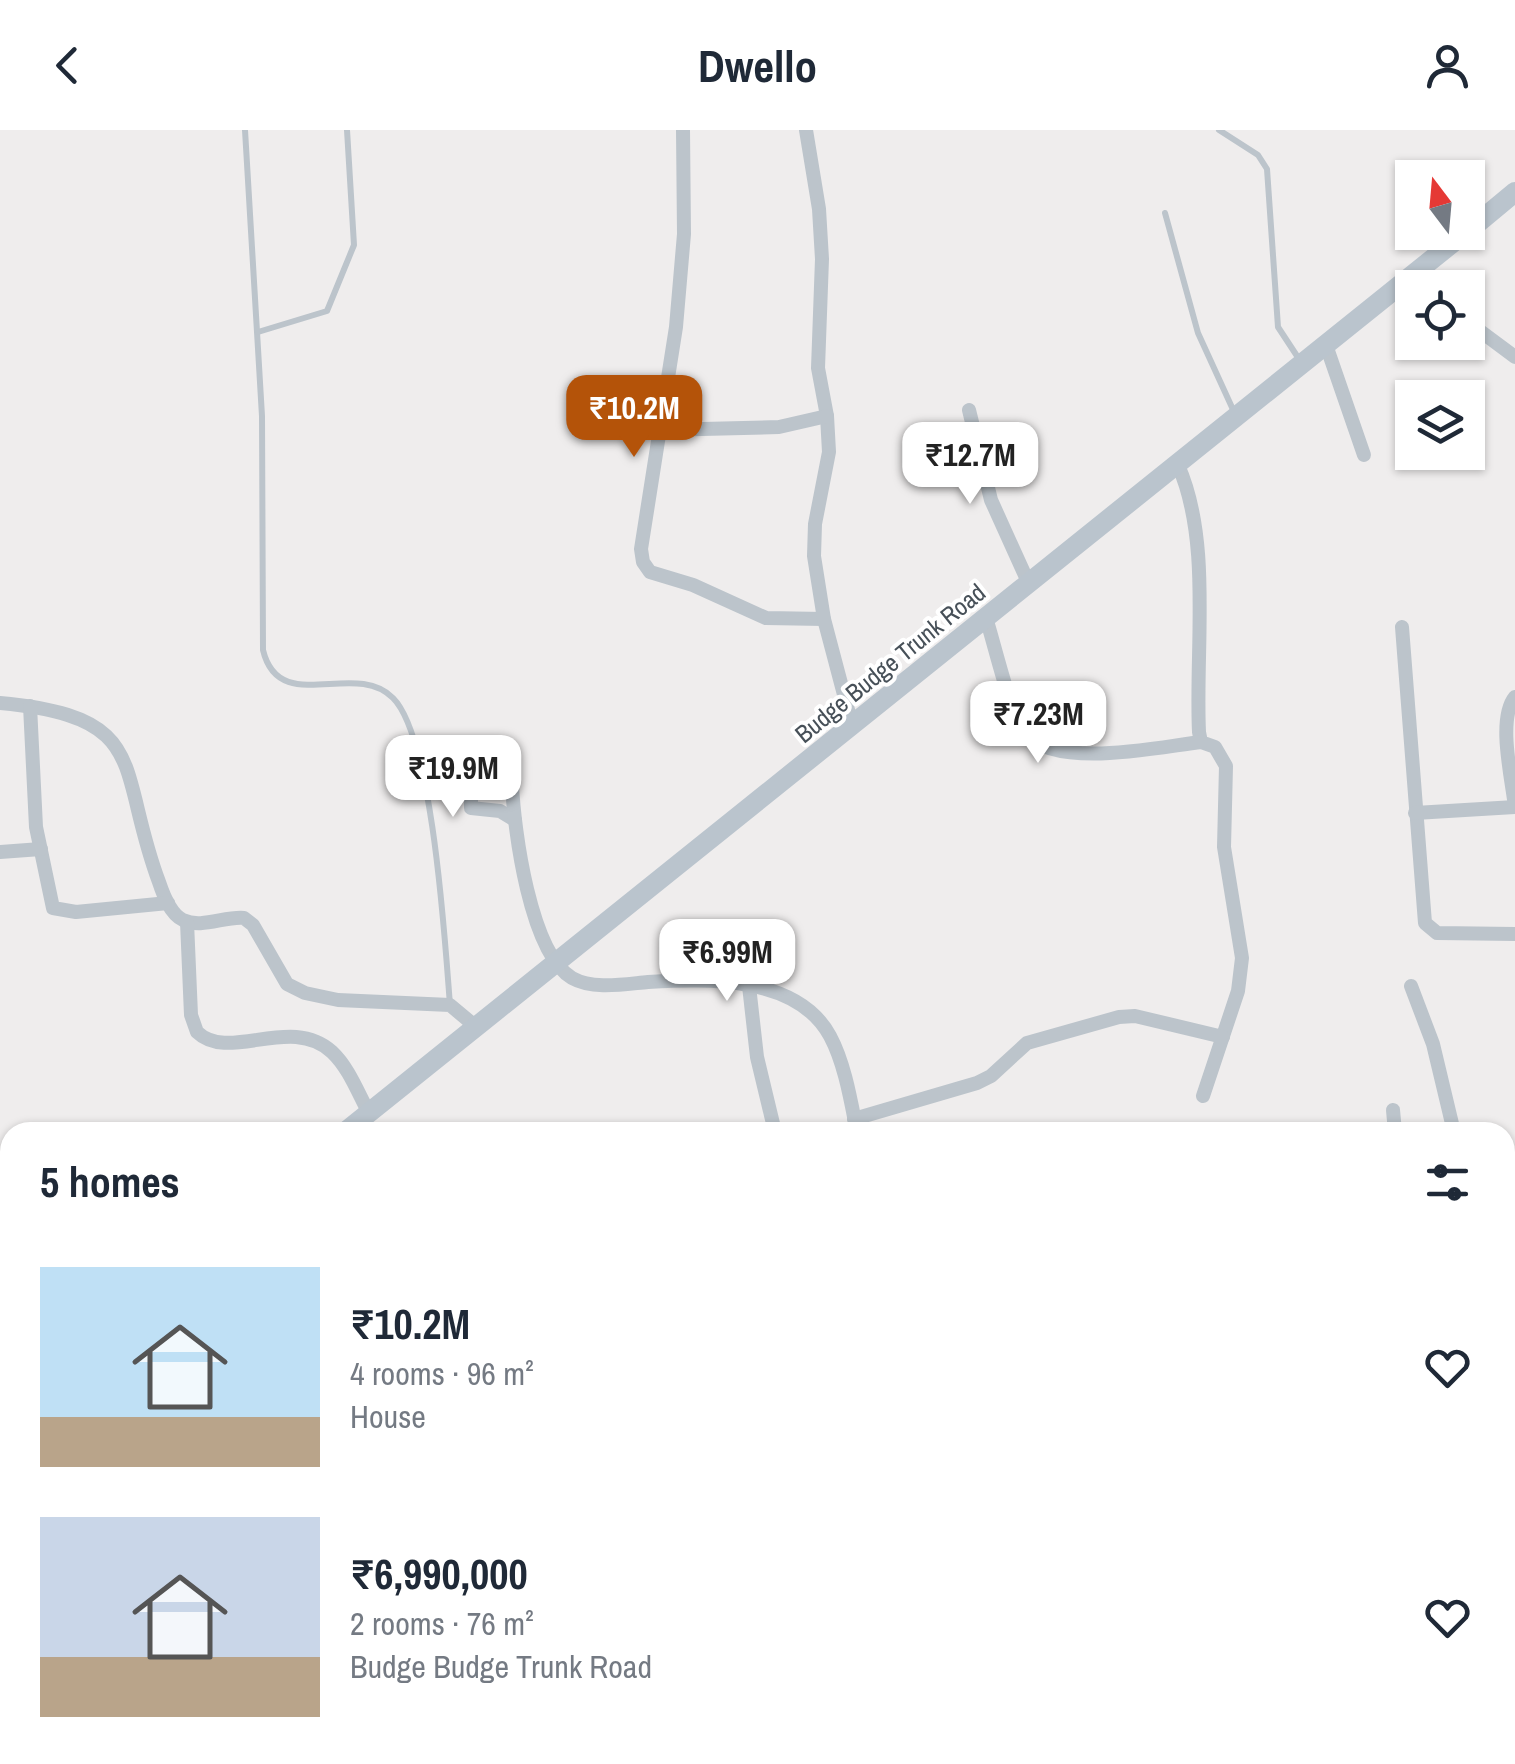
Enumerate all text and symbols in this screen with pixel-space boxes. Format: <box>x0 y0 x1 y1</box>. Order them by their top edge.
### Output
text: Dwello <box>698 35 817 96</box>
icon: back <box>40 38 95 93</box>
icon: person <box>1420 38 1475 93</box>
north arrow <box>1395 160 1485 250</box>
map controls <box>1395 160 1485 470</box>
button: locate <box>1395 270 1485 360</box>
pin: ₹10.2M <box>553 375 715 460</box>
button: layers <box>1395 380 1485 470</box>
text: ₹10.2M <box>588 386 680 429</box>
pin: ₹12.7M <box>889 422 1051 507</box>
text: ₹12.7M <box>924 433 1016 476</box>
street label: Budge Budge Trunk Road <box>788 576 992 750</box>
pin: ₹7.23M <box>957 681 1119 766</box>
text: ₹7.23M <box>992 692 1084 735</box>
pin: ₹19.9M <box>372 735 534 820</box>
text: ₹19.9M <box>407 746 499 789</box>
pin: ₹6.99M <box>646 919 808 1004</box>
text: ₹6.99M <box>681 930 773 973</box>
text: 5 homes <box>40 1154 180 1210</box>
icon: filters <box>1420 1155 1475 1210</box>
text: ₹10.2M <box>350 1296 470 1352</box>
icon: home <box>120 1307 240 1427</box>
icon: heart <box>1420 1340 1475 1395</box>
text: 4 rooms · 96 m² <box>350 1352 534 1395</box>
text: House <box>350 1395 426 1438</box>
text: ₹6,990,000 <box>350 1546 528 1602</box>
icon: home <box>120 1557 240 1677</box>
icon: heart <box>1420 1590 1475 1645</box>
text: 2 rooms · 76 m² <box>350 1602 534 1645</box>
text: Budge Budge Trunk Road <box>350 1645 652 1688</box>

